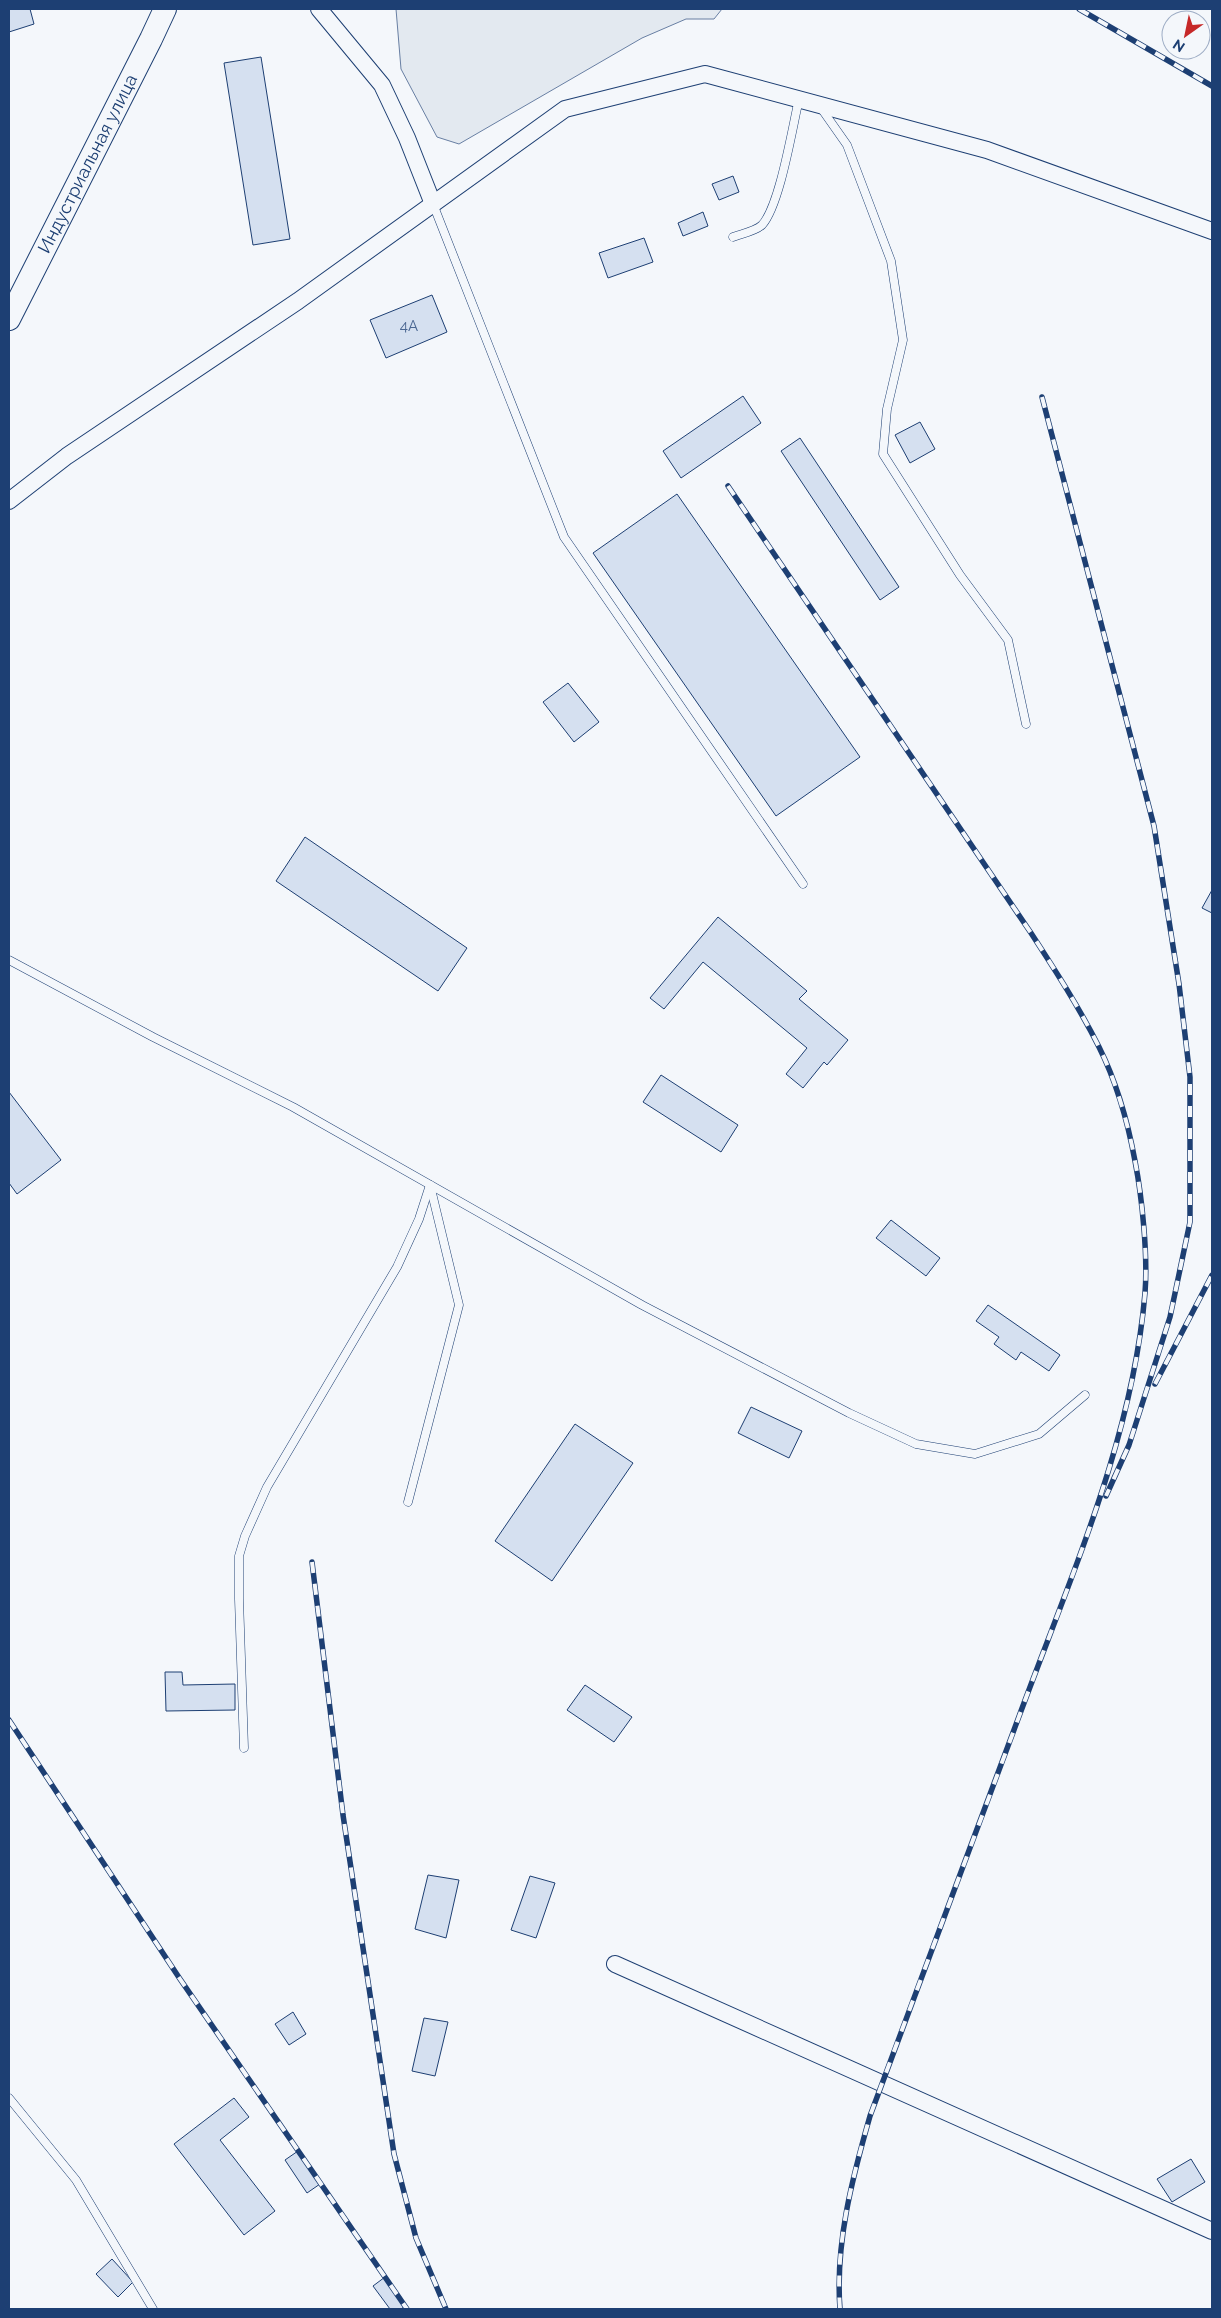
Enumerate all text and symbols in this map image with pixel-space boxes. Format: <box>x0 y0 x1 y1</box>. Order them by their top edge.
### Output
north arrow <box>1161 10 1211 60</box>
text: N <box>1170 36 1188 56</box>
street label: Индустриальная улица <box>33 71 141 257</box>
house number: 4А <box>400 317 418 335</box>

